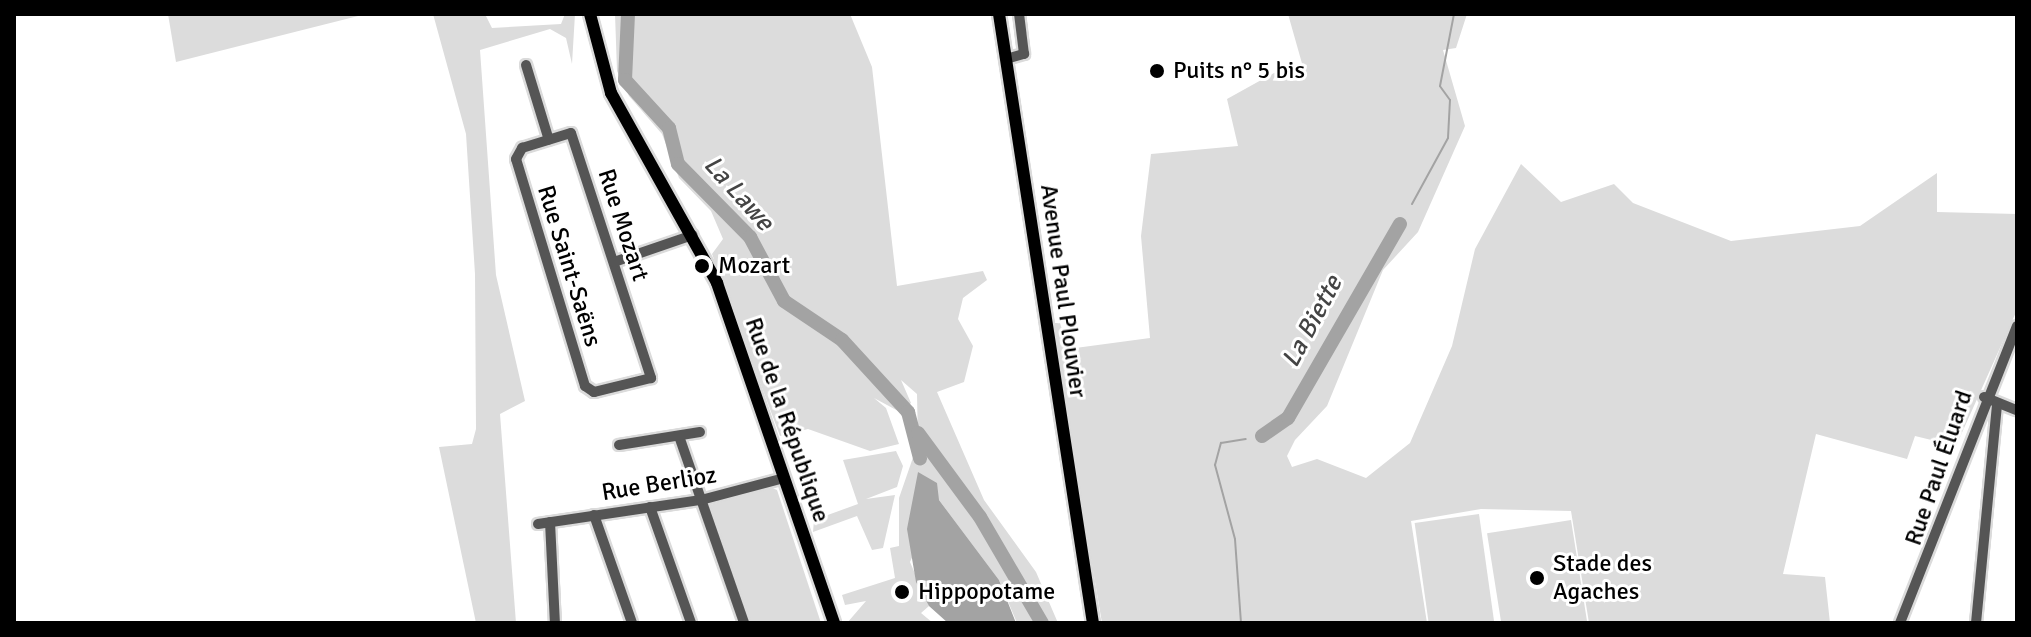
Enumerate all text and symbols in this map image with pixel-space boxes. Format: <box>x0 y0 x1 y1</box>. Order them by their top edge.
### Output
place label: Puits n° 5 bis <box>1173 57 1305 85</box>
marker: Puits n° 5 bis <box>1148 62 1166 80</box>
water label: La Lawe <box>696 150 780 238</box>
street label: Rue Mozart <box>591 165 655 285</box>
street label: Rue Saint-Saëns <box>531 182 607 350</box>
street label: Avenue Paul Plouvier <box>1034 183 1092 399</box>
place label: Mozart <box>718 252 790 280</box>
marker: Mozart <box>693 257 711 275</box>
water label: La Biette <box>1276 271 1350 373</box>
street label: Rue de la République <box>738 314 836 526</box>
street label: Rue Paul Éluard <box>1899 387 1979 549</box>
street label: Rue Berlioz <box>600 461 718 507</box>
place label: Stade des Agaches <box>1553 550 1652 606</box>
marker: Stade des Agaches <box>1528 569 1546 587</box>
place label: Hippopotame <box>918 578 1055 606</box>
marker: Hippopotame <box>893 583 911 601</box>

